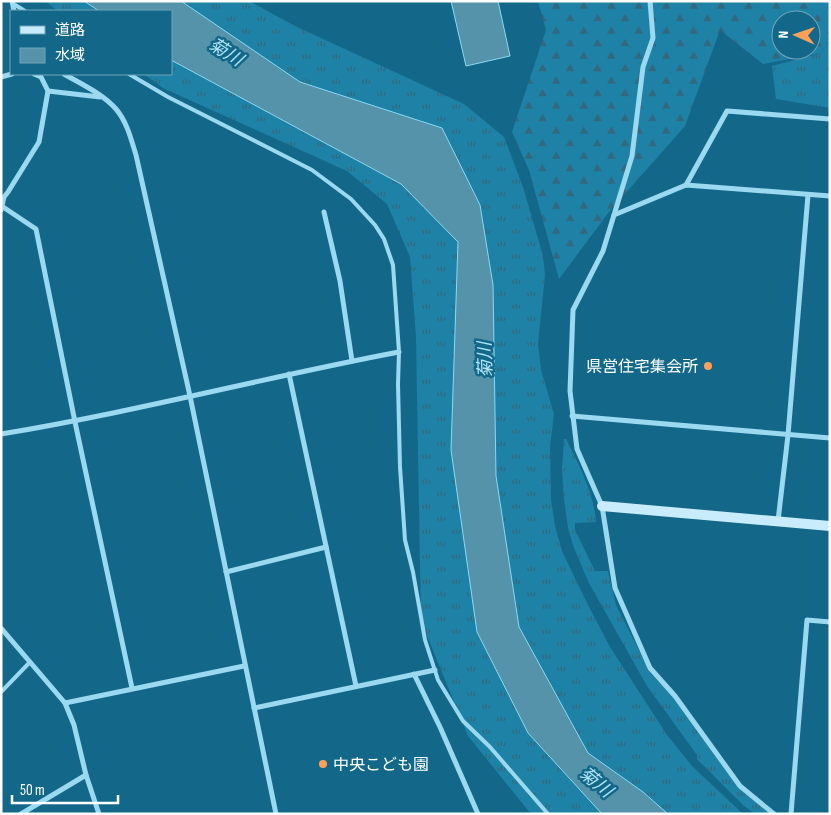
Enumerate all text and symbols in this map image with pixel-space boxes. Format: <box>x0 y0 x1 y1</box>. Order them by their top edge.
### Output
legend <box>10 10 172 75</box>
north arrow <box>771 10 821 60</box>
text: 道路 <box>55 21 85 40</box>
text: N <box>775 31 792 39</box>
water label: 菊川 <box>205 34 248 72</box>
text: 水域 <box>55 46 85 65</box>
water label: 菊川 <box>474 340 497 378</box>
place label: 県営住宅集会所 <box>586 358 698 377</box>
marker: 県営住宅集会所 <box>702 360 714 372</box>
place label: 中央こども園 <box>333 756 429 775</box>
marker: 中央こども園 <box>317 758 329 770</box>
water label: 菊川 <box>575 763 618 803</box>
scale bar <box>12 772 119 804</box>
text: 50 m <box>20 781 45 800</box>

